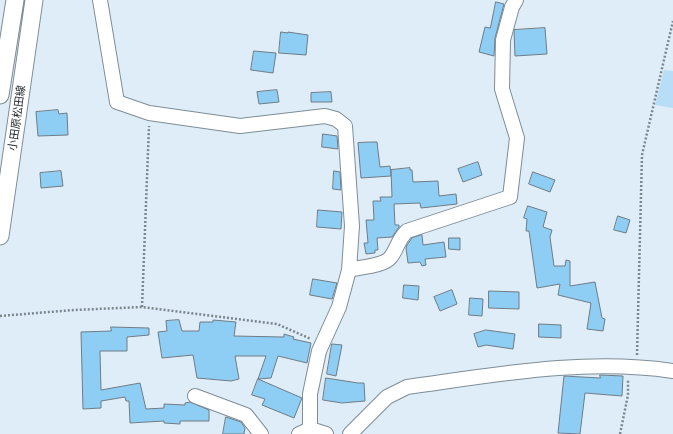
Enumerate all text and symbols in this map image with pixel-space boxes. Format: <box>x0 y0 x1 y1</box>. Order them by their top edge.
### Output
street label: 小田原松田線 <box>6 84 28 152</box>

